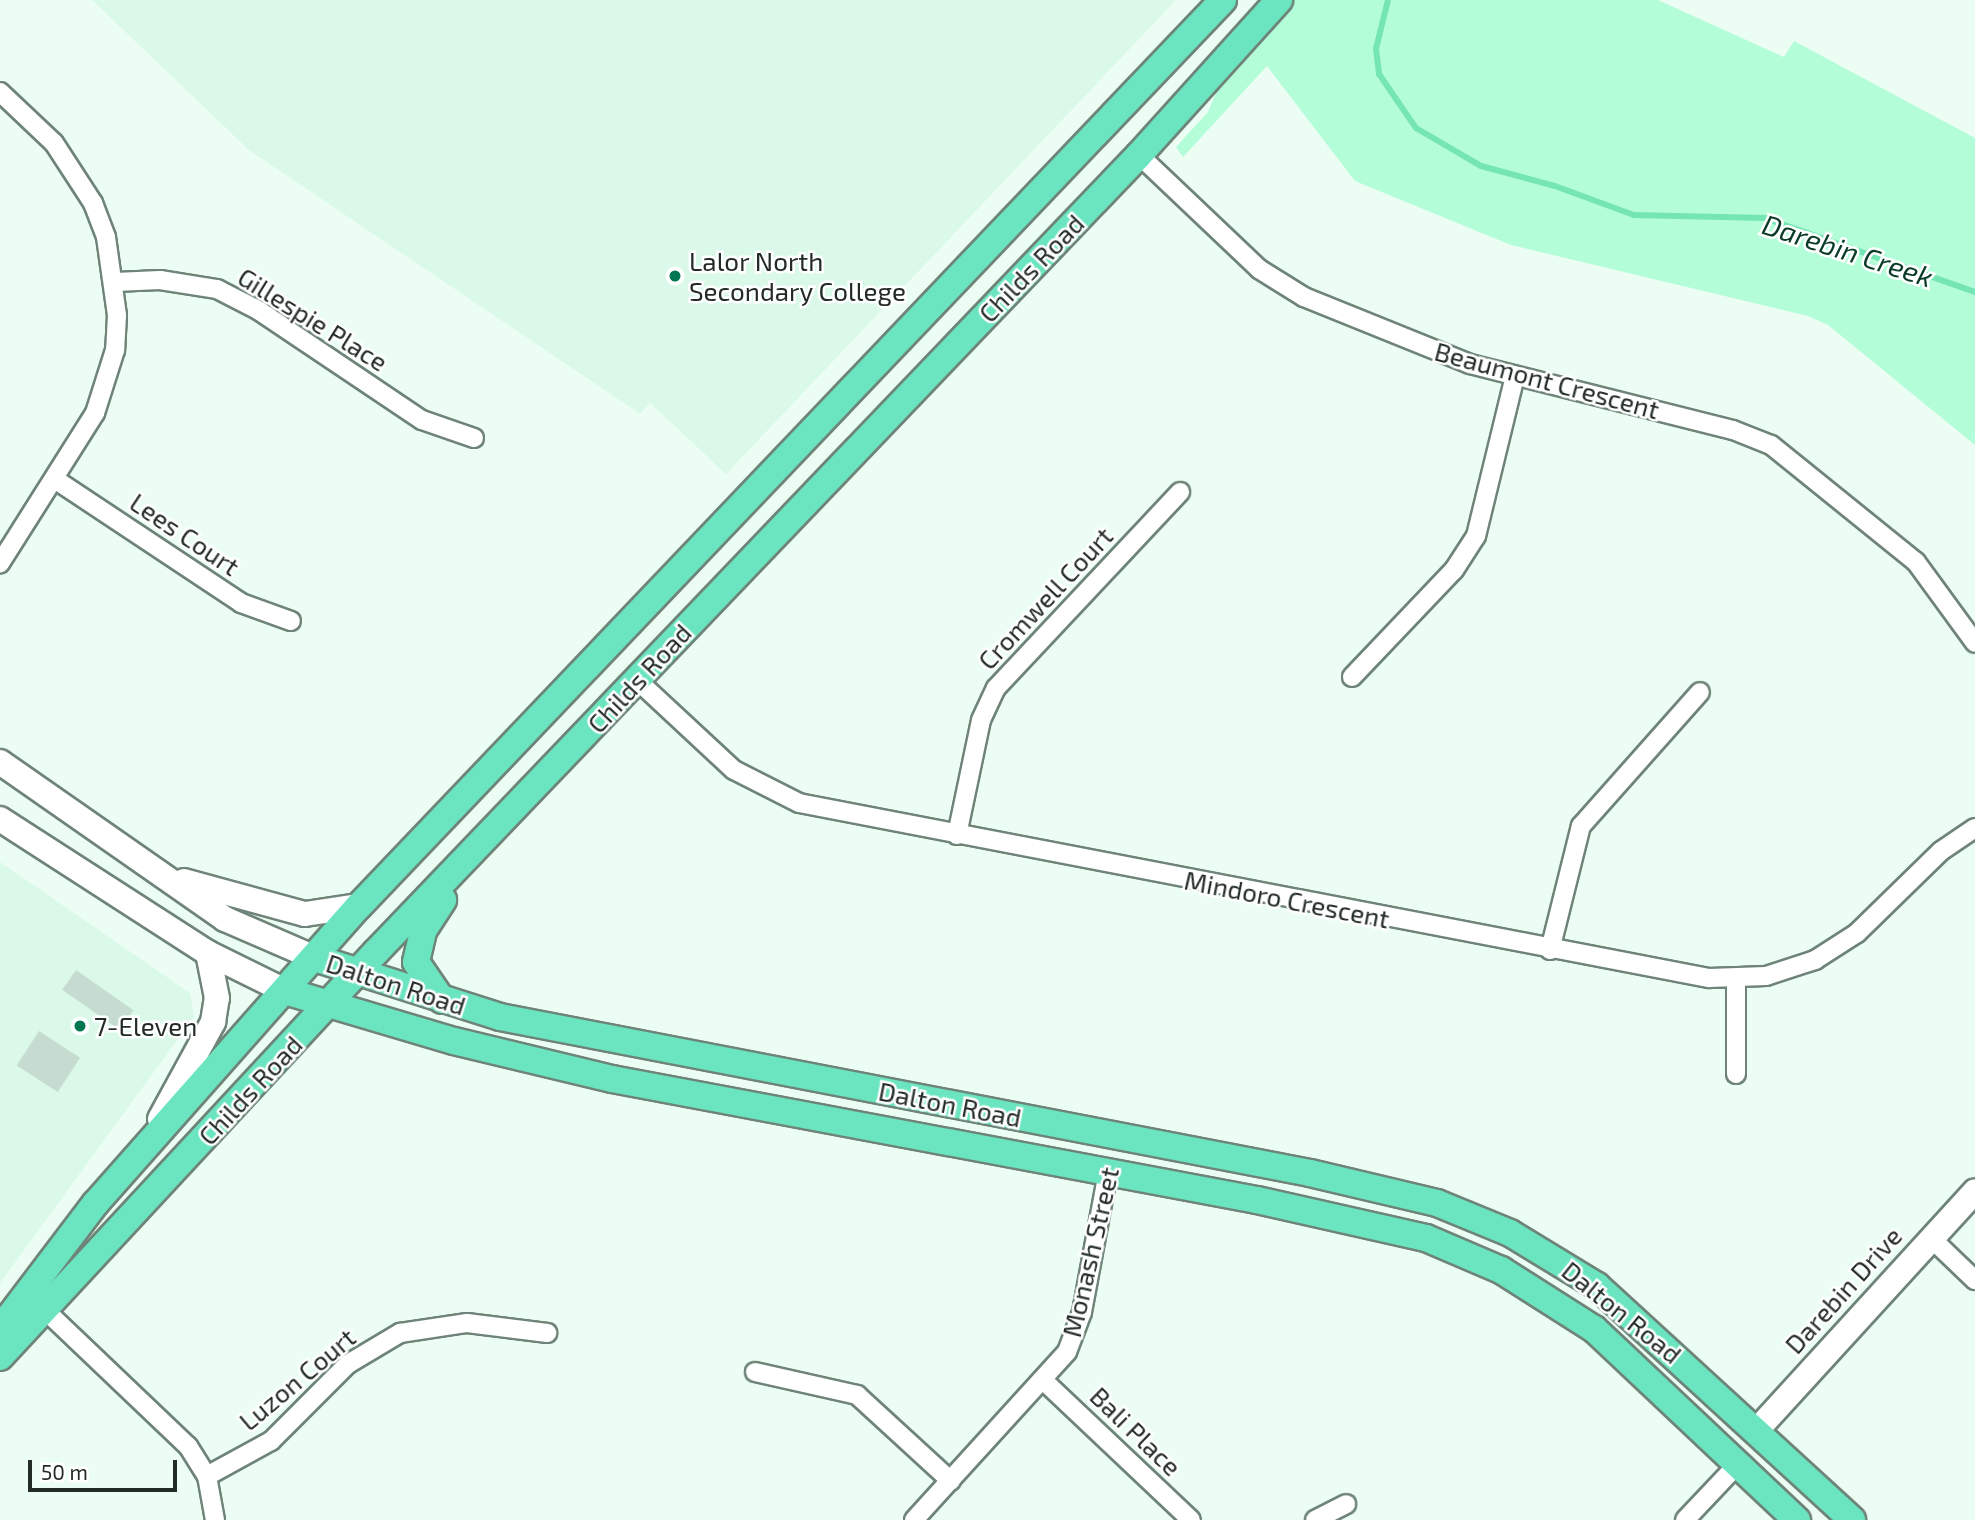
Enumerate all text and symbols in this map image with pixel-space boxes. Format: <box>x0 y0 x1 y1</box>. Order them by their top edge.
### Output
water label: Darebin Creek <box>1759 207 1937 293</box>
street label: Childs Road <box>972 208 1090 328</box>
place label: Lalor North Secondary College <box>689 245 906 306</box>
street label: Gillespie Place <box>232 261 394 377</box>
marker: Lalor North Secondary College <box>667 268 683 284</box>
street label: Beaumont Crescent <box>1431 335 1663 425</box>
street label: Lees Court <box>124 486 246 582</box>
street label: Cromwell Court <box>971 520 1119 676</box>
street label: Childs Road <box>581 617 697 739</box>
street label: Mindoro Crescent <box>1182 864 1392 934</box>
street label: Dalton Road <box>322 947 470 1021</box>
place label: 7-Eleven <box>94 1010 197 1042</box>
marker: 7-Eleven <box>72 1018 88 1034</box>
street label: Childs Road <box>192 1029 308 1151</box>
street label: Dalton Road <box>876 1075 1024 1133</box>
street label: Monash Street <box>1055 1164 1125 1340</box>
street label: Darebin Drive <box>1778 1220 1908 1360</box>
street label: Dalton Road <box>1556 1254 1688 1370</box>
street label: Luzon Court <box>233 1321 361 1437</box>
street label: Bali Place <box>1084 1380 1188 1482</box>
scale bar <box>32 1446 180 1490</box>
text: 50 m <box>41 1459 88 1484</box>

